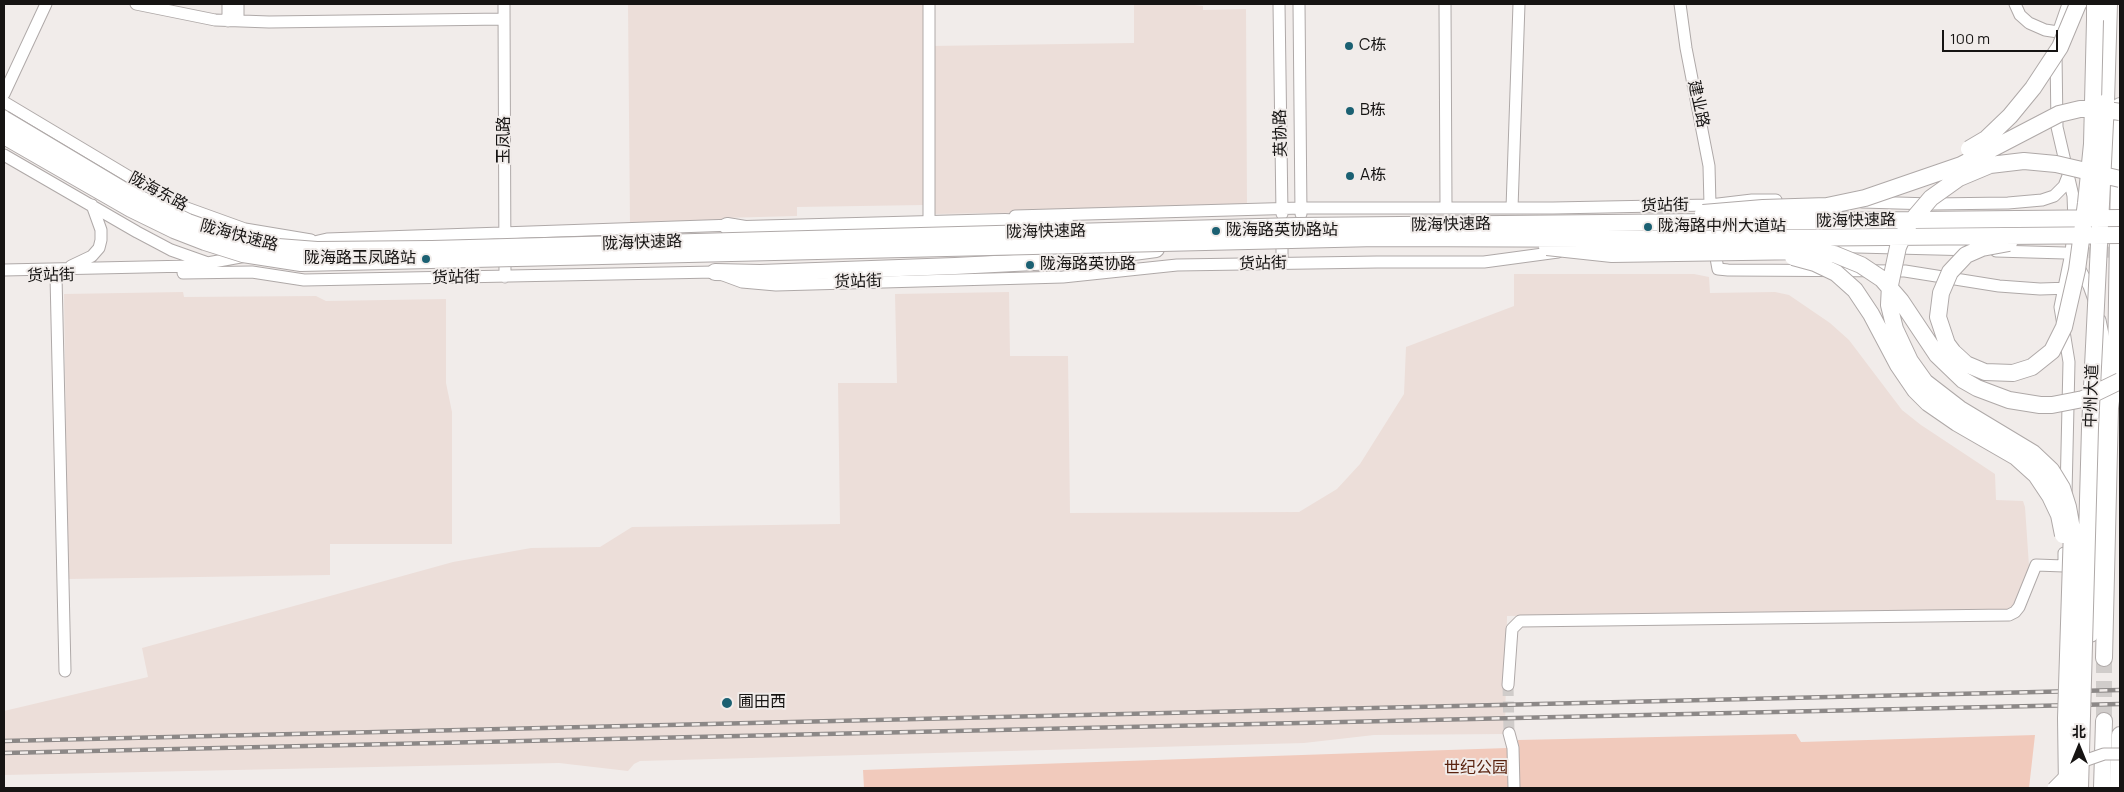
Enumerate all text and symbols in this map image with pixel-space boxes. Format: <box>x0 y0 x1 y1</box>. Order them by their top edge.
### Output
scale bar <box>1944 20 2060 52</box>
text: 100 m <box>1950 28 1990 49</box>
place label: C栋 <box>1359 36 1386 56</box>
marker: C栋 <box>1343 40 1355 52</box>
street label: 建业路 <box>1684 79 1712 129</box>
place label: B栋 <box>1360 101 1386 121</box>
marker: B栋 <box>1344 105 1356 117</box>
street label: 英协路 <box>1271 109 1291 157</box>
street label: 玉凤路 <box>495 116 515 164</box>
place label: A栋 <box>1360 166 1386 186</box>
street label: 陇海东路 <box>125 169 191 215</box>
marker: A栋 <box>1344 170 1356 182</box>
street label: 货站街 <box>1641 196 1689 216</box>
street label: 陇海快速路 <box>1816 211 1896 231</box>
street label: 陇海快速路 <box>1411 215 1491 235</box>
street label: 陇海快速路 <box>198 216 280 256</box>
place label: 陇海路中州大道站 <box>1658 217 1786 237</box>
place label: 陇海路英协路站 <box>1226 221 1338 241</box>
marker: 陇海路中州大道站 <box>1642 221 1654 233</box>
street label: 陇海快速路 <box>1006 222 1086 242</box>
marker: 陇海路英协路站 <box>1210 225 1222 237</box>
street label: 陇海快速路 <box>602 232 682 254</box>
place label: 陇海路玉凤路站 <box>304 249 416 269</box>
marker: 陇海路玉凤路站 <box>420 253 432 265</box>
street label: 货站街 <box>1239 254 1287 274</box>
place label: 陇海路英协路 <box>1040 255 1136 275</box>
marker: 陇海路英协路 <box>1024 259 1036 271</box>
street label: 货站街 <box>27 266 75 286</box>
street label: 货站街 <box>432 268 480 288</box>
street label: 货站街 <box>834 272 882 292</box>
street label: 中州大道 <box>2081 364 2103 428</box>
place label: 圃田西 <box>738 693 786 713</box>
marker: 圃田西 <box>720 696 734 710</box>
north arrow <box>2054 722 2104 772</box>
text: 北 <box>2072 722 2086 741</box>
park label: 世纪公园 <box>1444 759 1508 779</box>

